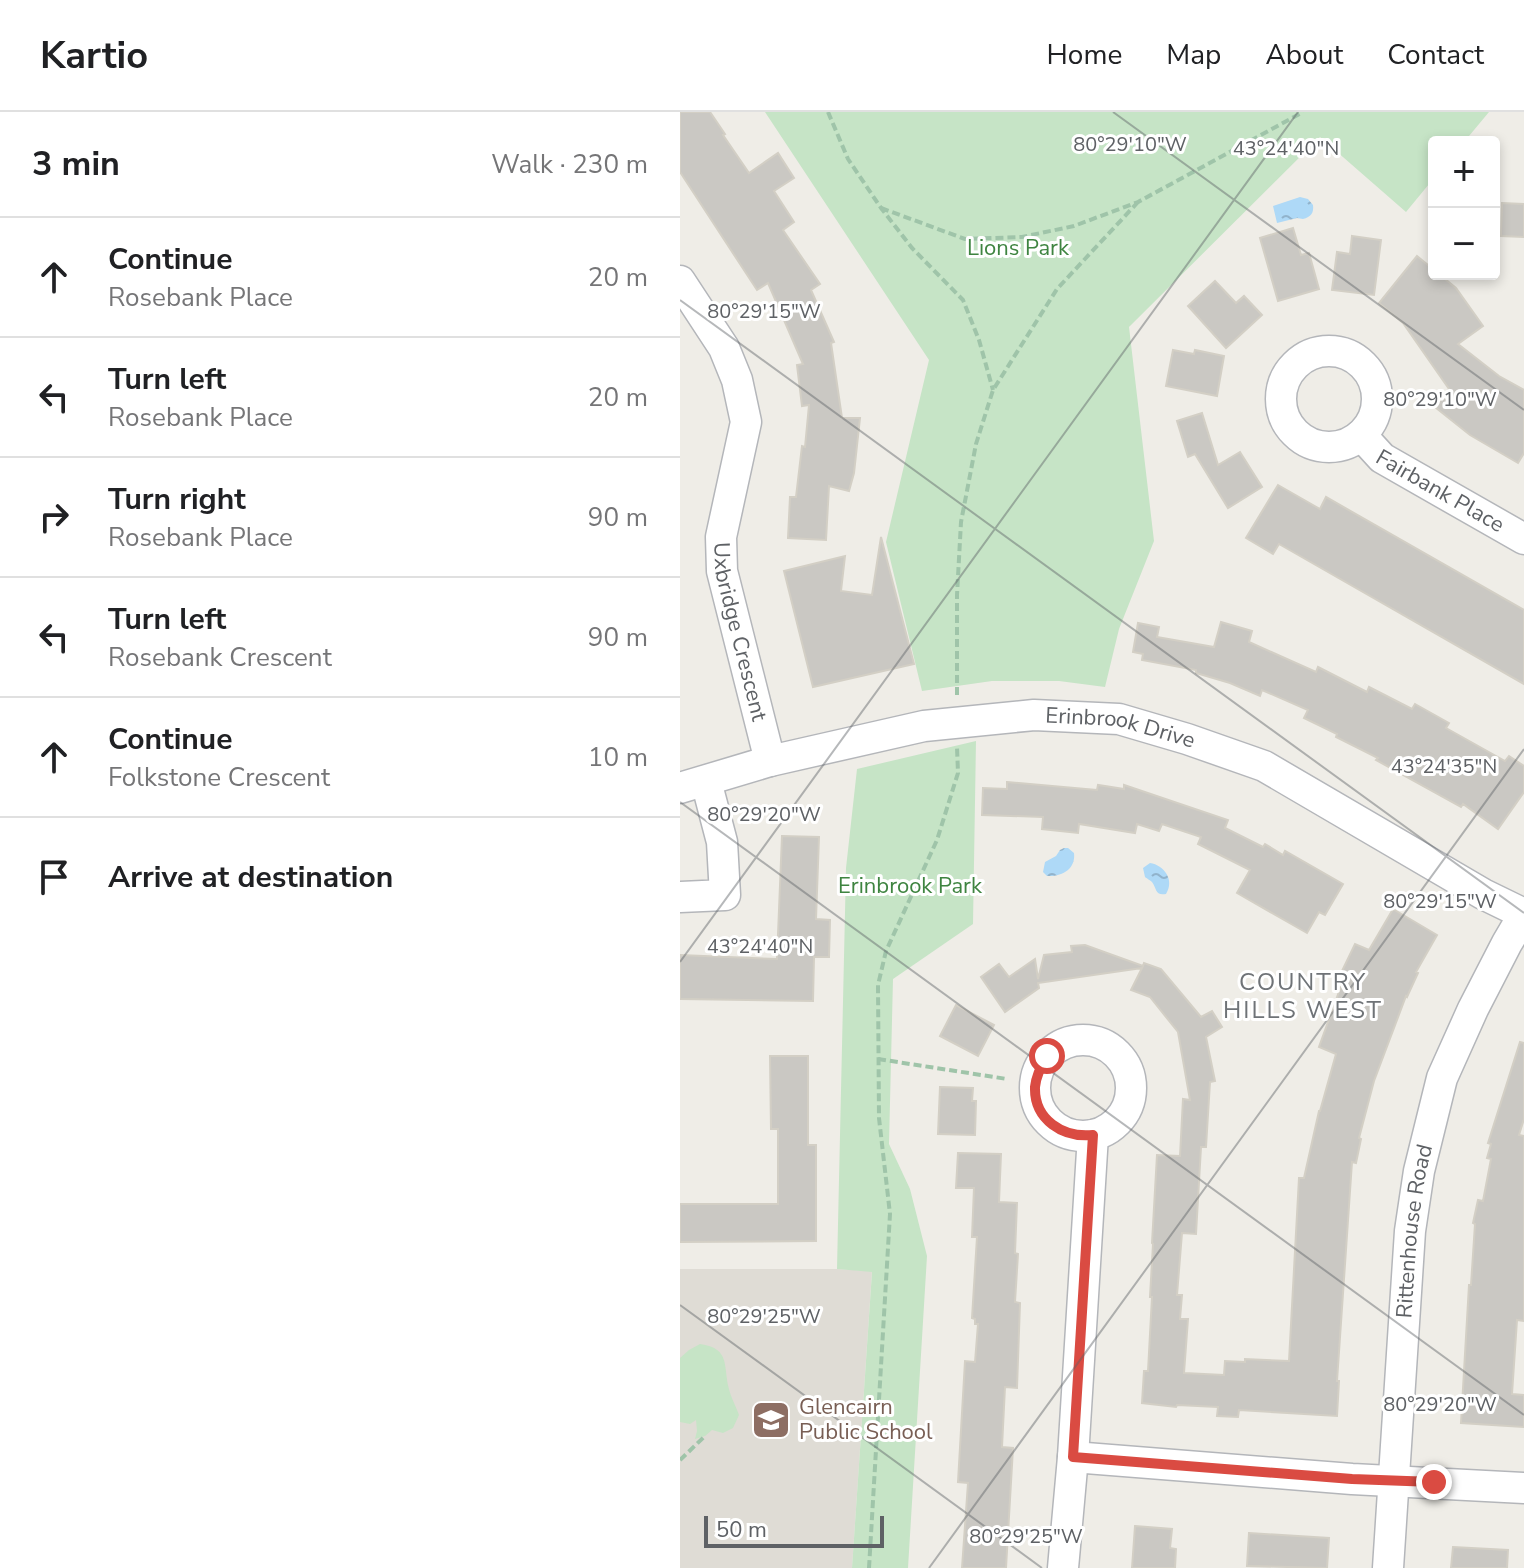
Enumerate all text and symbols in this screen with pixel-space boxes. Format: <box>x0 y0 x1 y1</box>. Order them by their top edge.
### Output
text: Kartio <box>40 30 148 81</box>
text: Home <box>1047 36 1122 74</box>
text: Map <box>1166 36 1221 74</box>
text: About <box>1265 36 1343 74</box>
text: Contact <box>1387 36 1484 74</box>
text: 80°29'10"W <box>1073 131 1187 158</box>
text: 43°24'40"N <box>1233 135 1339 162</box>
map controls <box>1428 136 1500 280</box>
button: + <box>1428 136 1500 208</box>
text: 3 min <box>32 141 120 187</box>
text: Walk · 230 m <box>491 147 648 182</box>
button: − <box>1428 208 1500 280</box>
park label: Lions Park <box>967 233 1070 263</box>
text: Continue <box>108 239 233 280</box>
icon: ahead <box>32 255 76 299</box>
text: 20 m <box>588 260 648 295</box>
text: Rosebank Place <box>108 280 293 315</box>
text: 80°29'15"W <box>707 298 821 325</box>
text: Turn left <box>108 359 226 400</box>
icon: left <box>32 375 76 419</box>
text: 20 m <box>588 380 648 415</box>
text: 80°29'10"W <box>1383 386 1497 413</box>
text: Rosebank Place <box>108 400 293 435</box>
street label: Fairbank Place <box>1370 442 1510 540</box>
text: Turn right <box>108 479 246 520</box>
icon: right <box>32 495 76 539</box>
text: 90 m <box>588 500 648 535</box>
text: Rosebank Place <box>108 520 293 555</box>
street label: Uxbridge Crescent <box>706 542 774 725</box>
text: Turn left <box>108 599 226 640</box>
icon: left <box>32 615 76 659</box>
text: 90 m <box>588 620 648 655</box>
text: Rosebank Crescent <box>108 640 332 675</box>
street label: Erinbrook Drive <box>1045 701 1199 756</box>
text: Continue <box>108 719 233 760</box>
icon: ahead <box>32 735 76 779</box>
text: 10 m <box>588 740 648 775</box>
text: 43°24'35"N <box>1391 753 1497 780</box>
text: Folkstone Crescent <box>108 760 330 795</box>
text: 80°29'20"W <box>707 801 821 828</box>
icon: arrive <box>32 855 76 899</box>
text: Arrive at destination <box>108 857 393 898</box>
park label: Erinbrook Park <box>838 871 983 901</box>
text: 80°29'15"W <box>1383 888 1497 915</box>
text: 43°24'40"N <box>707 933 813 960</box>
district label: COUNTRY HILLS WEST <box>1223 966 1383 1026</box>
route start <box>1029 1038 1065 1074</box>
street label: Rittenhouse Road <box>1389 1141 1440 1319</box>
text: 80°29'25"W <box>707 1303 821 1330</box>
text: 80°29'20"W <box>1383 1391 1497 1418</box>
place label: Glencairn Public School <box>799 1392 933 1447</box>
school or university icon: Glencairn Public School <box>750 1399 792 1441</box>
route end <box>1416 1464 1452 1500</box>
scale bar <box>704 1512 884 1548</box>
text: 50 m <box>716 1515 767 1545</box>
text: 80°29'25"W <box>969 1523 1083 1550</box>

